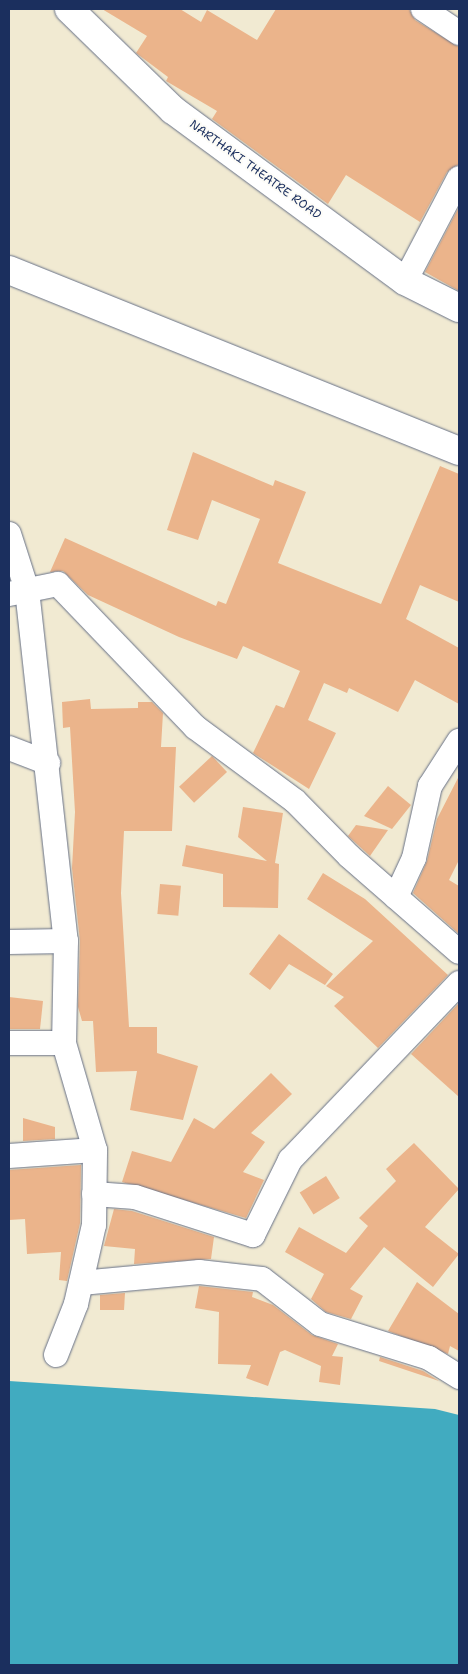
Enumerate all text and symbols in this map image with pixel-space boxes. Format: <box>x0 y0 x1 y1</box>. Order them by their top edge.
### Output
street label: NARTHAKI THEATRE ROAD <box>186 117 324 223</box>

